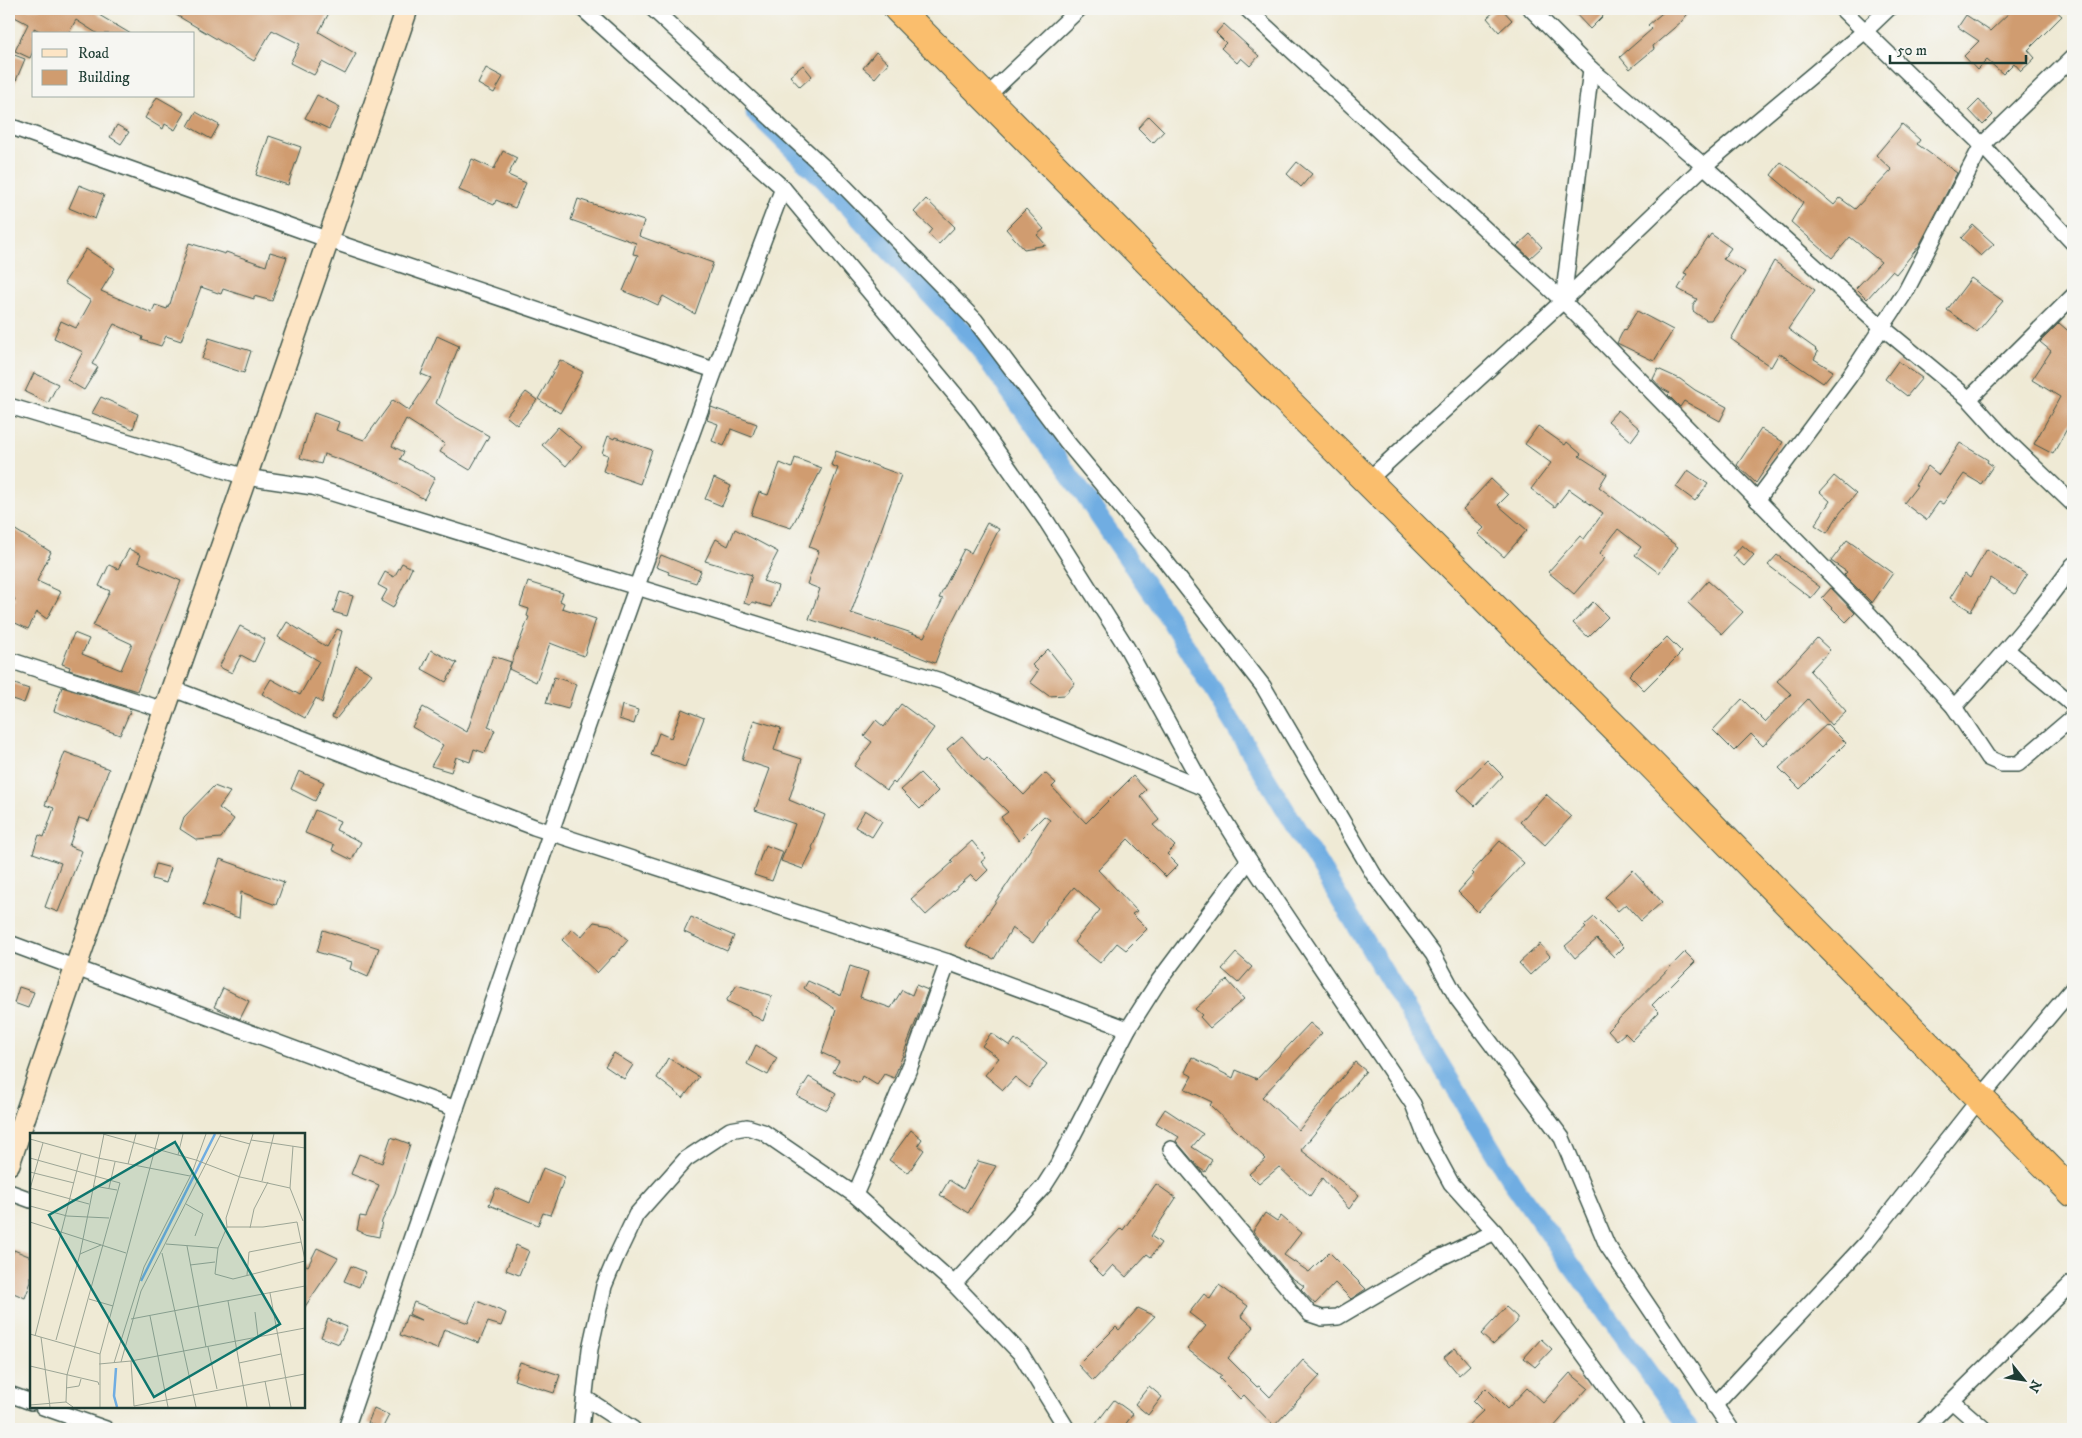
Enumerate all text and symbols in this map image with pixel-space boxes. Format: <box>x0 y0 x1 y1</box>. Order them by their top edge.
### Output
legend <box>32 32 195 98</box>
scale bar <box>1890 32 2026 64</box>
text: 50 m <box>1897 41 1927 60</box>
text: Road <box>78 44 110 63</box>
text: Building <box>78 68 130 87</box>
inset map <box>30 1133 305 1408</box>
north arrow <box>2000 1356 2050 1406</box>
text: N <box>2023 1377 2045 1396</box>

